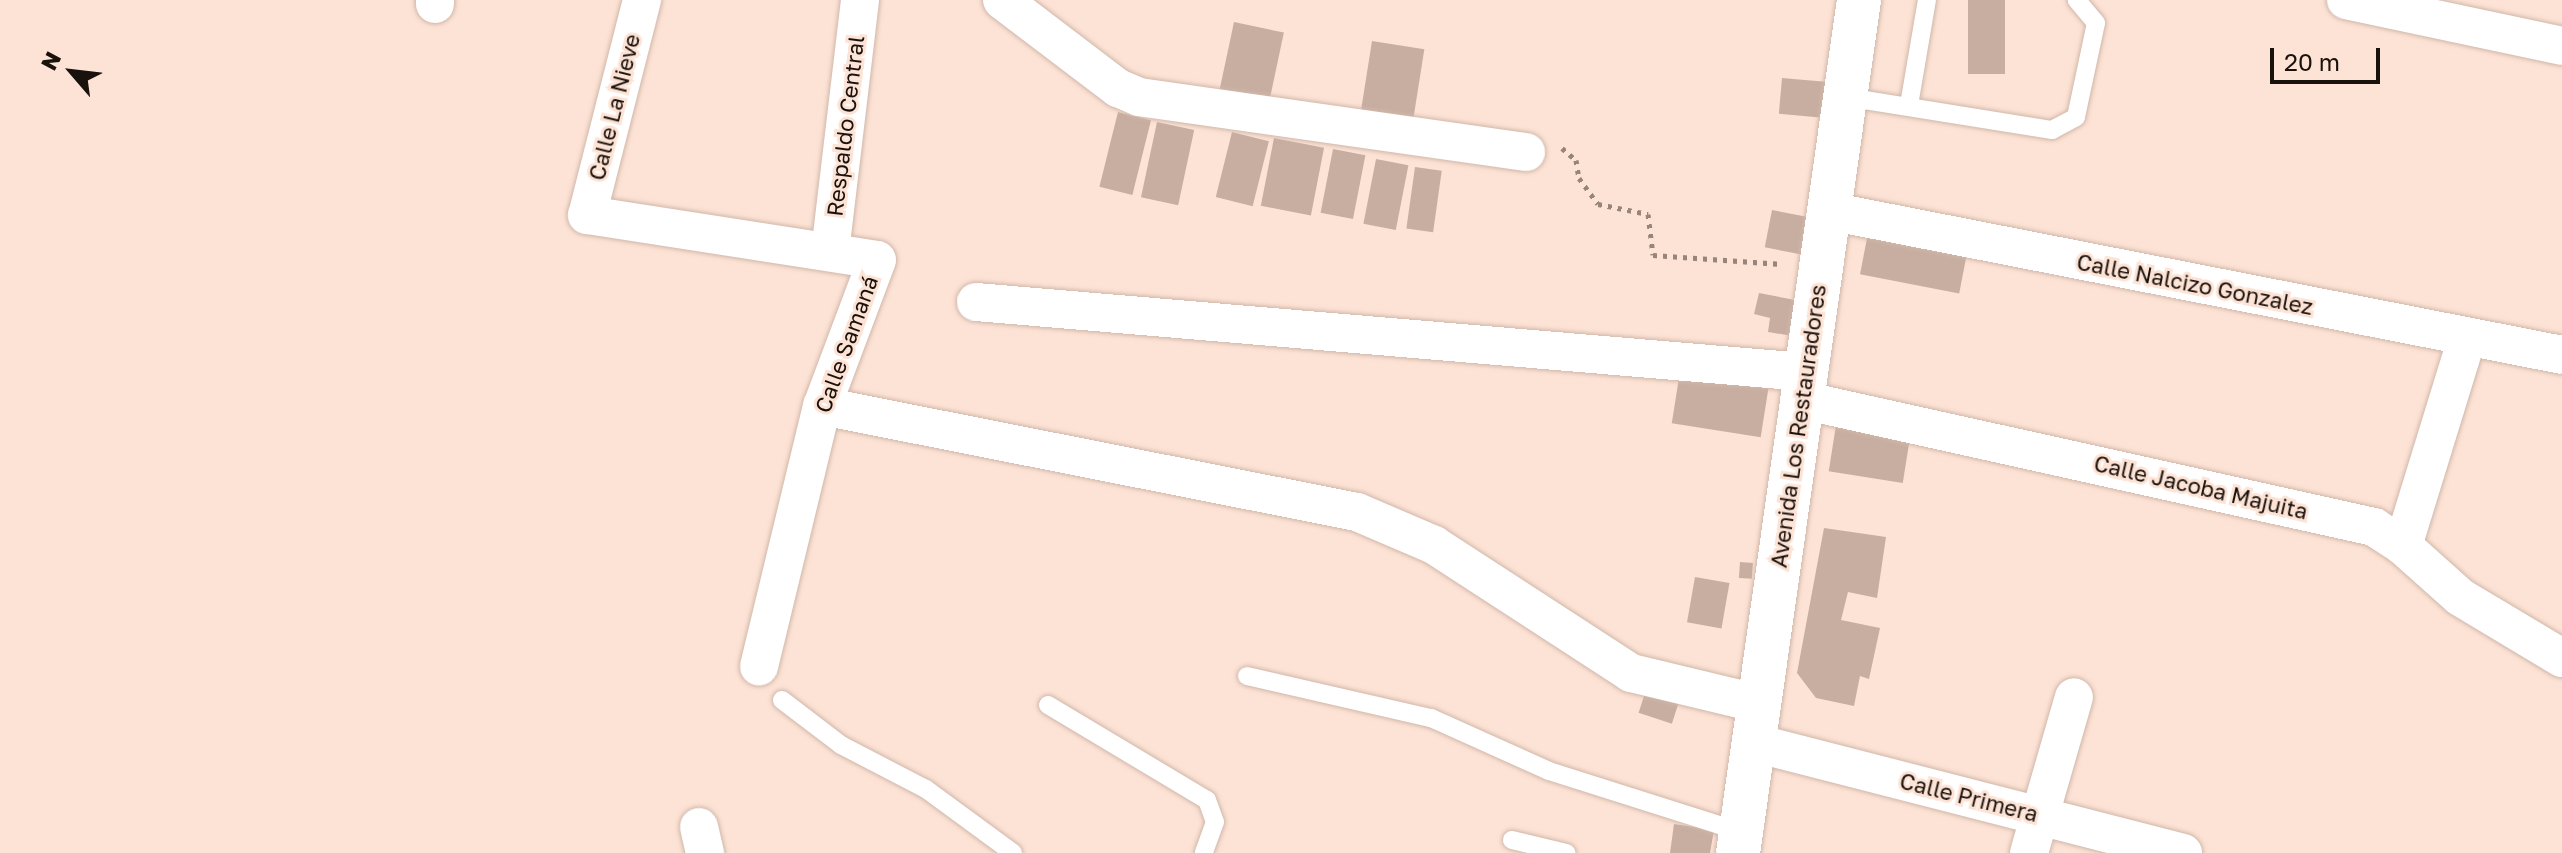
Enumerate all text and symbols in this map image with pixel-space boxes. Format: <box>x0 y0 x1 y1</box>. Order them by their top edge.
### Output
street label: Calle La Nieve <box>583 31 645 183</box>
north arrow <box>32 32 112 112</box>
scale bar <box>2274 32 2384 82</box>
street label: Respaldo Central <box>821 34 869 218</box>
text: N <box>35 47 66 74</box>
text: 20 m <box>2284 47 2340 76</box>
street label: Calle Nalcizo Gonzalez <box>2075 248 2315 320</box>
street label: Calle Samaná <box>809 272 883 416</box>
street label: Avenida Los Restauradores <box>1765 283 1831 569</box>
street label: Calle Jacoba Majuita <box>2092 450 2310 524</box>
street label: Calle Primera <box>1897 767 2041 827</box>

